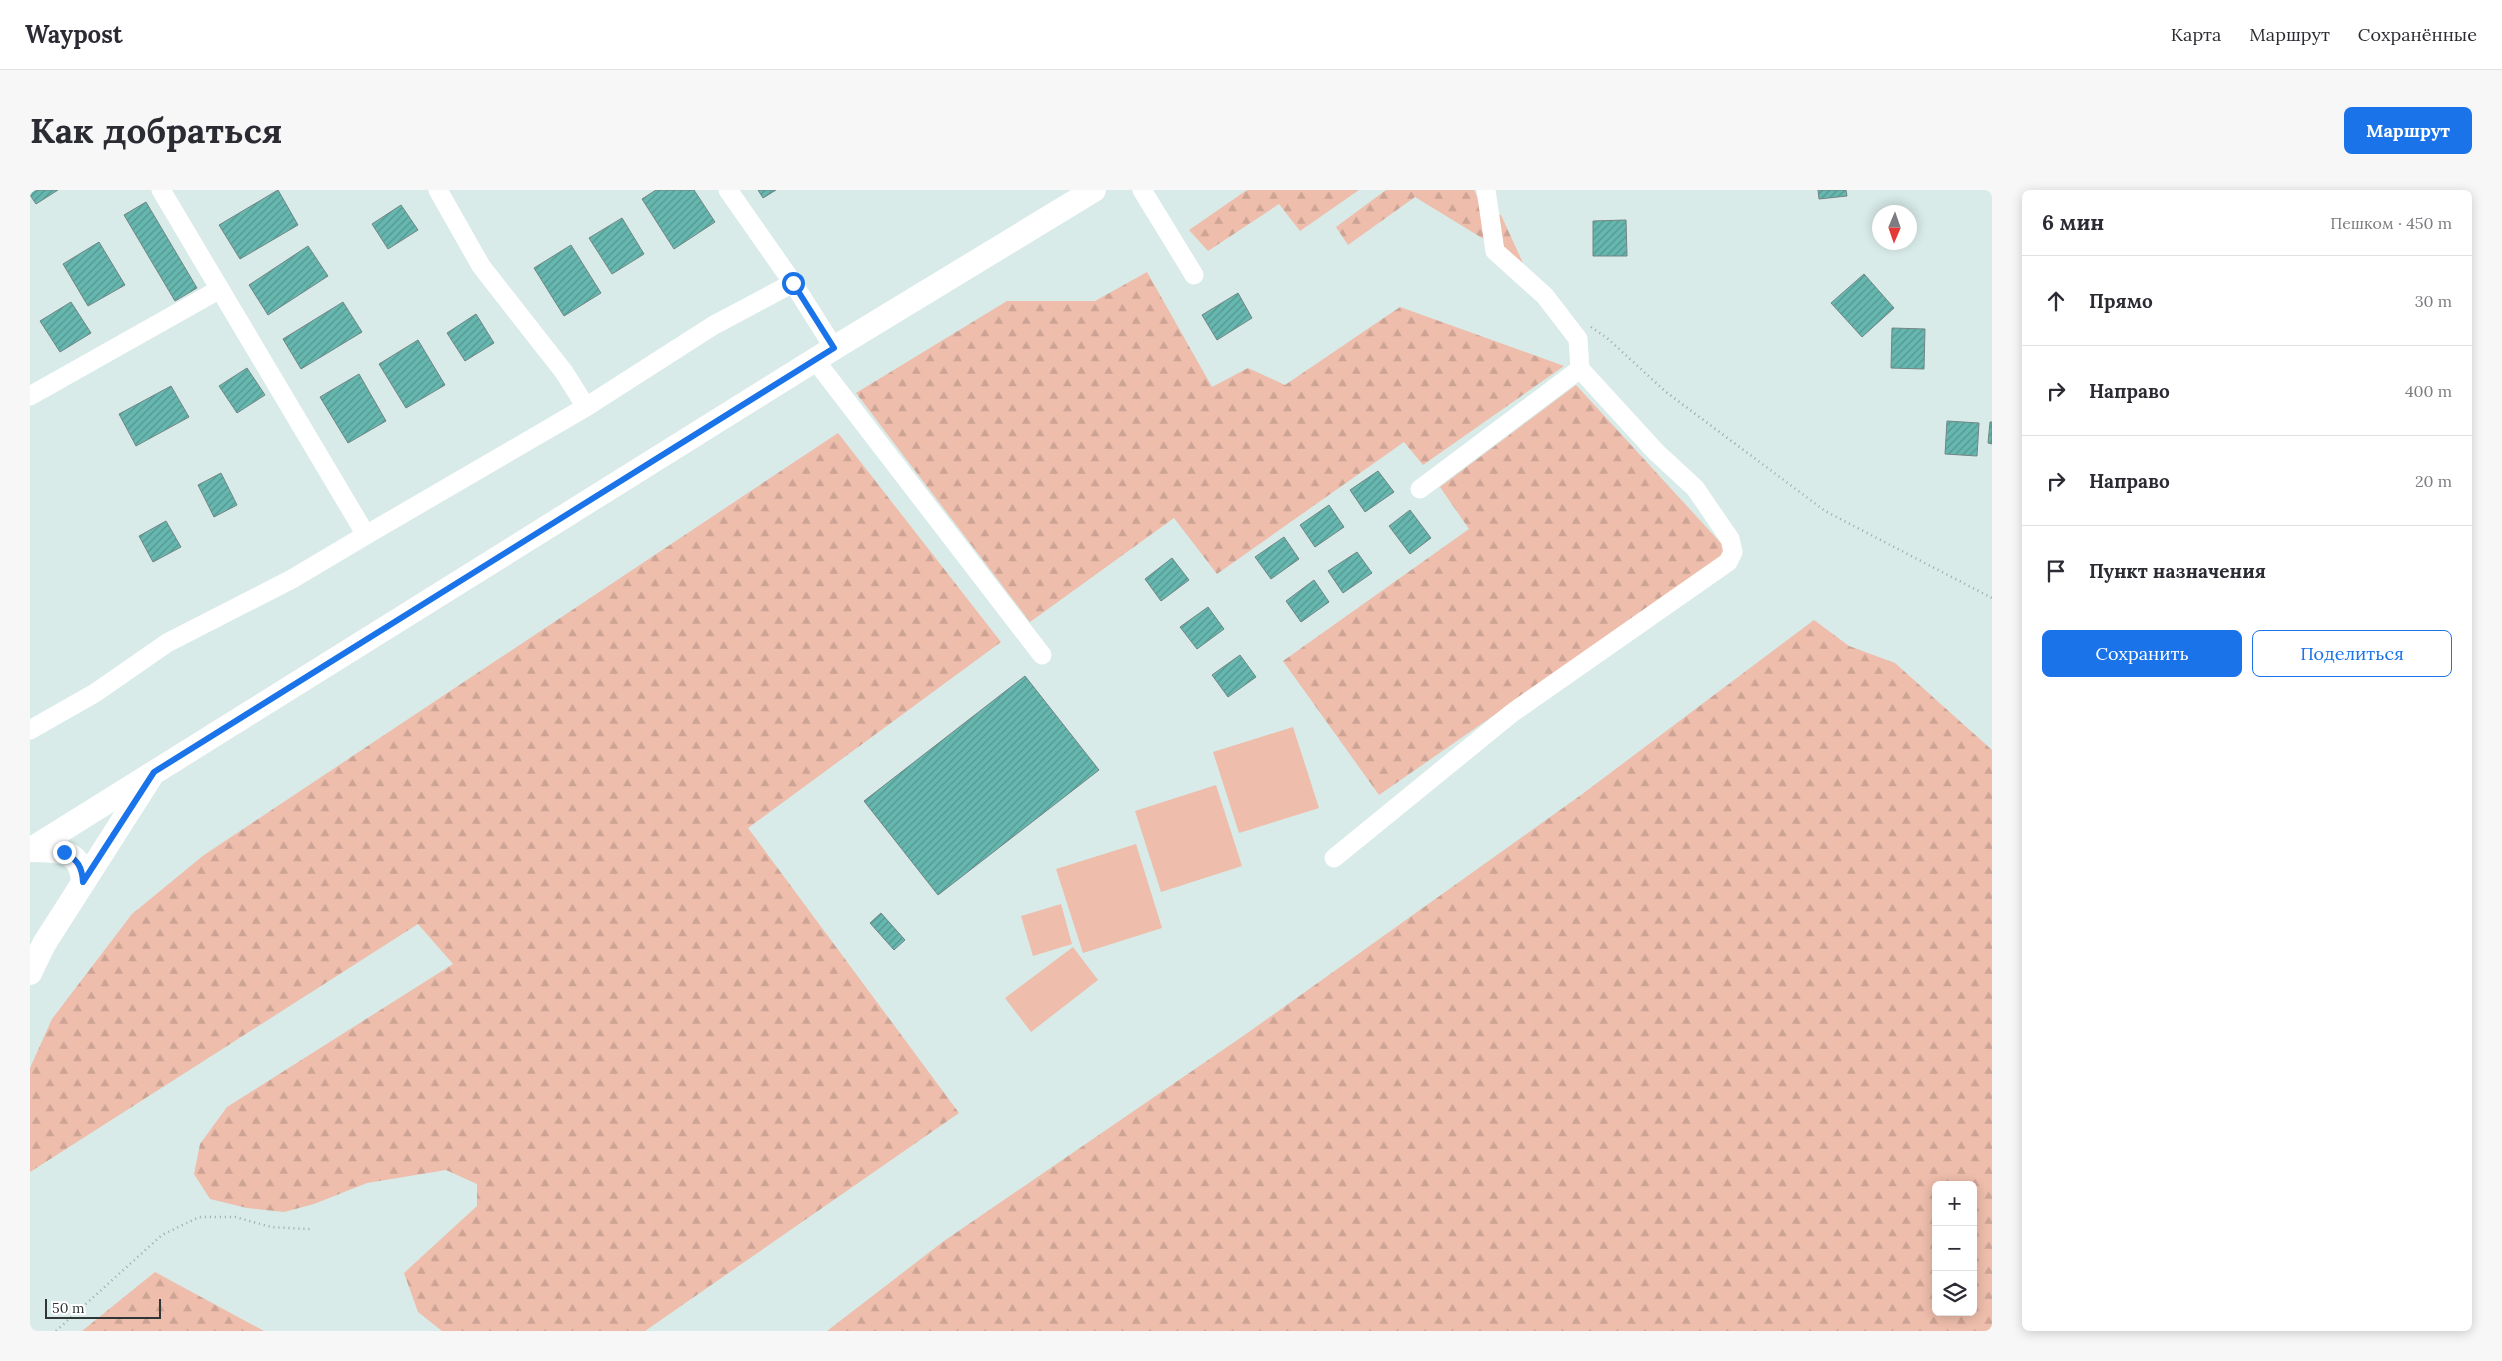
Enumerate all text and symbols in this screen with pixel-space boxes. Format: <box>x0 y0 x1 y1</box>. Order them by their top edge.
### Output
text: Waypost <box>25 19 123 50</box>
text: Карта <box>2171 23 2221 46</box>
text: Маршрут <box>2249 23 2330 46</box>
text: Сохранённые <box>2358 23 2477 46</box>
button: Маршрут <box>2344 107 2472 154</box>
text: Как добраться <box>30 108 283 153</box>
north arrow <box>1872 205 1917 250</box>
text: 6 мин <box>2042 209 2104 236</box>
text: Пешком · 450 m <box>2330 213 2452 233</box>
route start <box>782 272 805 295</box>
icon: ahead <box>2042 287 2070 315</box>
text: Прямо <box>2089 289 2153 313</box>
text: 30 m <box>2415 291 2452 311</box>
icon: right <box>2042 377 2070 405</box>
text: Направо <box>2089 379 2170 403</box>
text: 400 m <box>2405 381 2452 401</box>
icon: right <box>2042 467 2070 495</box>
text: Направо <box>2089 469 2170 493</box>
text: 20 m <box>2415 471 2452 491</box>
icon: arrive <box>2042 557 2070 585</box>
text: Пункт назначения <box>2089 559 2266 583</box>
button: Сохранить <box>2042 630 2242 677</box>
button: Поделиться <box>2252 630 2452 677</box>
route end <box>53 841 76 864</box>
map controls <box>1932 1181 1977 1316</box>
button: + <box>1932 1181 1977 1226</box>
button: − <box>1932 1226 1977 1271</box>
button: layers <box>1932 1271 1977 1316</box>
scale bar <box>45 1296 161 1319</box>
text: 50 m <box>52 1299 85 1317</box>

